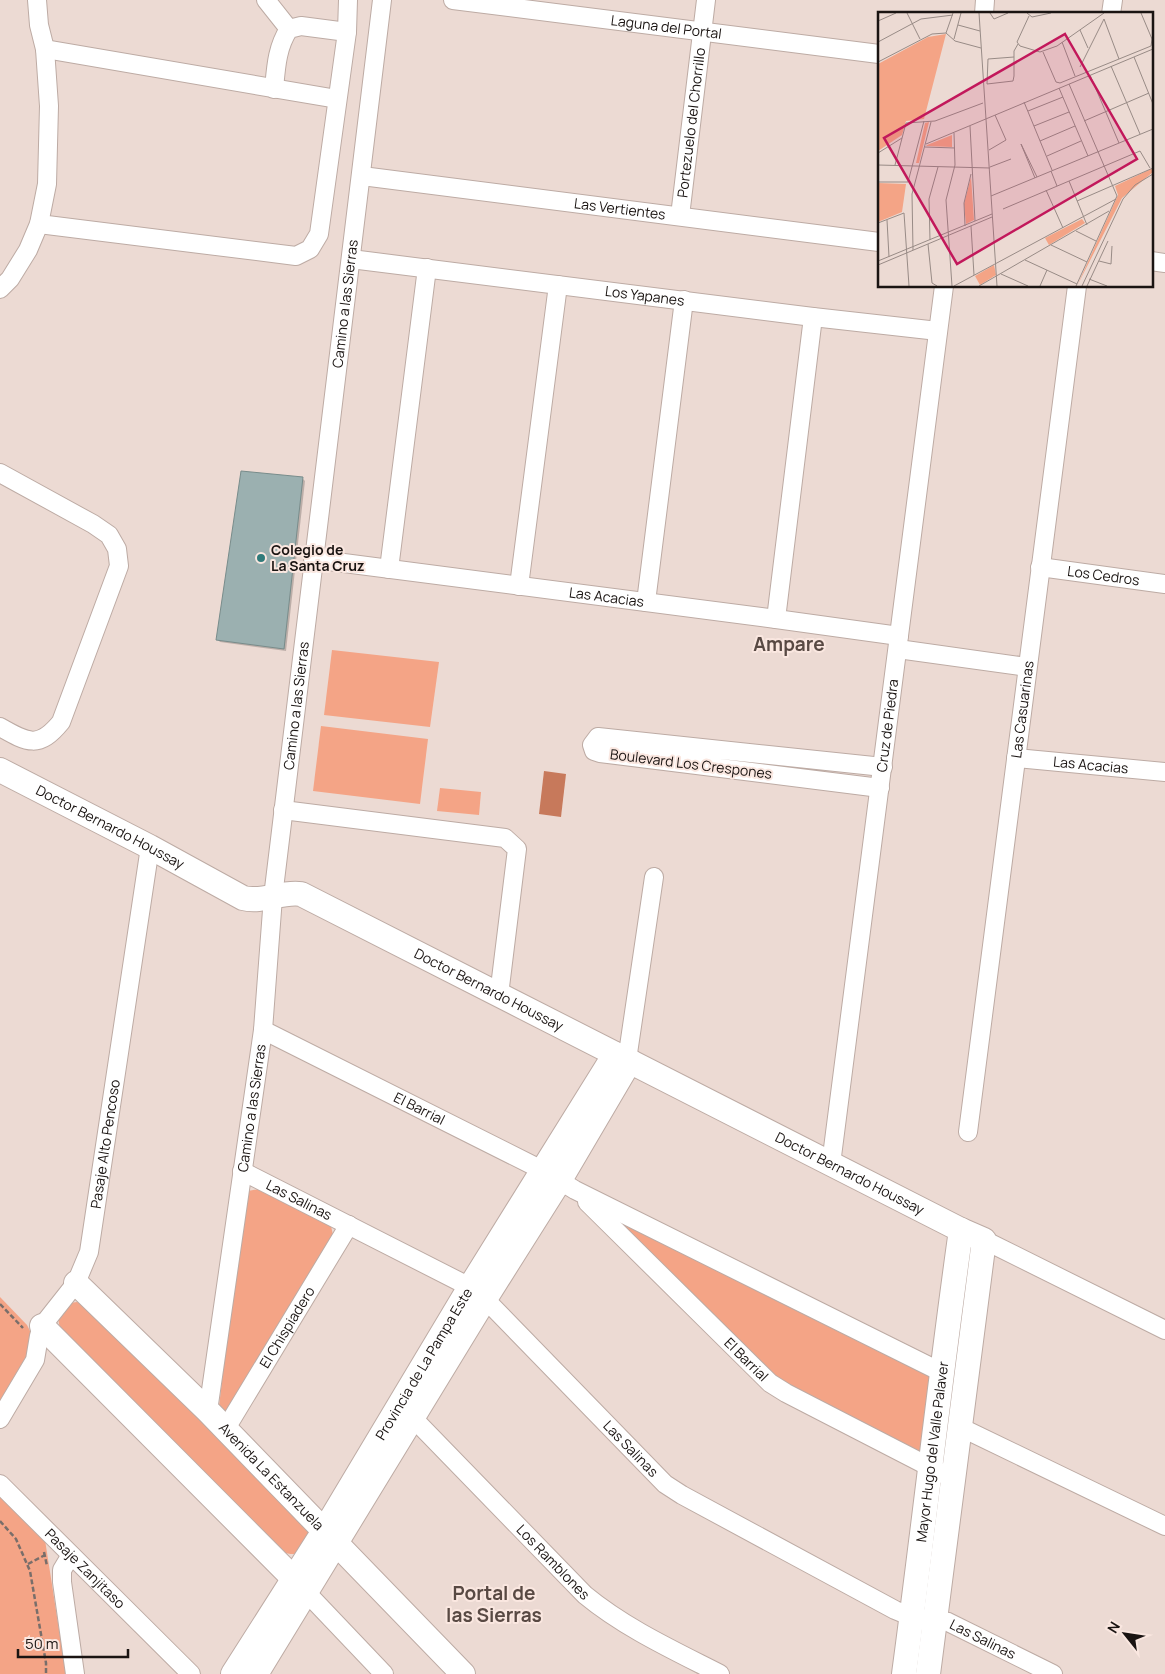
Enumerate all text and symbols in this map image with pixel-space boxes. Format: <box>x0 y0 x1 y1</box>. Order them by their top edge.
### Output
street label: Laguna del Portal <box>610 10 723 43</box>
inset map <box>878 12 1152 288</box>
street label: Portezuelo del Chorrillo <box>672 46 709 199</box>
street label: Las Vertientes <box>573 193 667 224</box>
street label: Camino a las Sierras <box>327 238 362 369</box>
street label: Los Yapanes <box>604 281 686 310</box>
place label: Colegio de La Santa Cruz <box>271 540 364 575</box>
marker: Colegio de La Santa Cruz <box>255 552 267 564</box>
street label: Los Cedros <box>1066 561 1141 589</box>
street label: Las Acacias <box>568 582 645 611</box>
district label: Ampare <box>753 631 825 657</box>
street label: Camino a las Sierras <box>279 640 313 771</box>
street label: Las Casuarinas <box>1006 660 1038 759</box>
street label: Cruz de Piedra <box>872 678 902 773</box>
street label: Boulevard Los Crespones <box>609 744 773 783</box>
street label: Las Acacias <box>1052 752 1129 778</box>
street label: Doctor Bernardo Houssay <box>33 780 189 873</box>
street label: Doctor Bernardo Houssay <box>411 943 567 1035</box>
street label: Camino a las Sierras <box>233 1043 270 1173</box>
street label: Pasaje Alto Pencoso <box>86 1078 124 1210</box>
street label: El Barrial <box>391 1087 448 1129</box>
street label: Doctor Bernardo Houssay <box>772 1127 928 1219</box>
street label: Las Salinas <box>263 1175 335 1224</box>
street label: El Chispiadero <box>255 1283 319 1371</box>
street label: Provincia de La Pampa Este <box>371 1284 476 1443</box>
street label: El Barrial <box>720 1333 773 1385</box>
street label: Mayor Hugo del Valle Palaver <box>911 1360 952 1543</box>
street label: Las Salinas <box>599 1416 663 1481</box>
street label: Avenida La Estanzuela <box>215 1418 329 1534</box>
street label: Los Ramblones <box>513 1520 594 1603</box>
street label: Pasaje Zanjitaso <box>41 1524 130 1612</box>
district label: Portal de las Sierras <box>446 1580 542 1628</box>
north arrow <box>1100 1609 1150 1659</box>
street label: Las Salinas <box>947 1614 1019 1663</box>
text: N <box>1103 1618 1124 1636</box>
scale bar <box>18 1626 128 1658</box>
text: 50 m <box>25 1633 59 1654</box>

